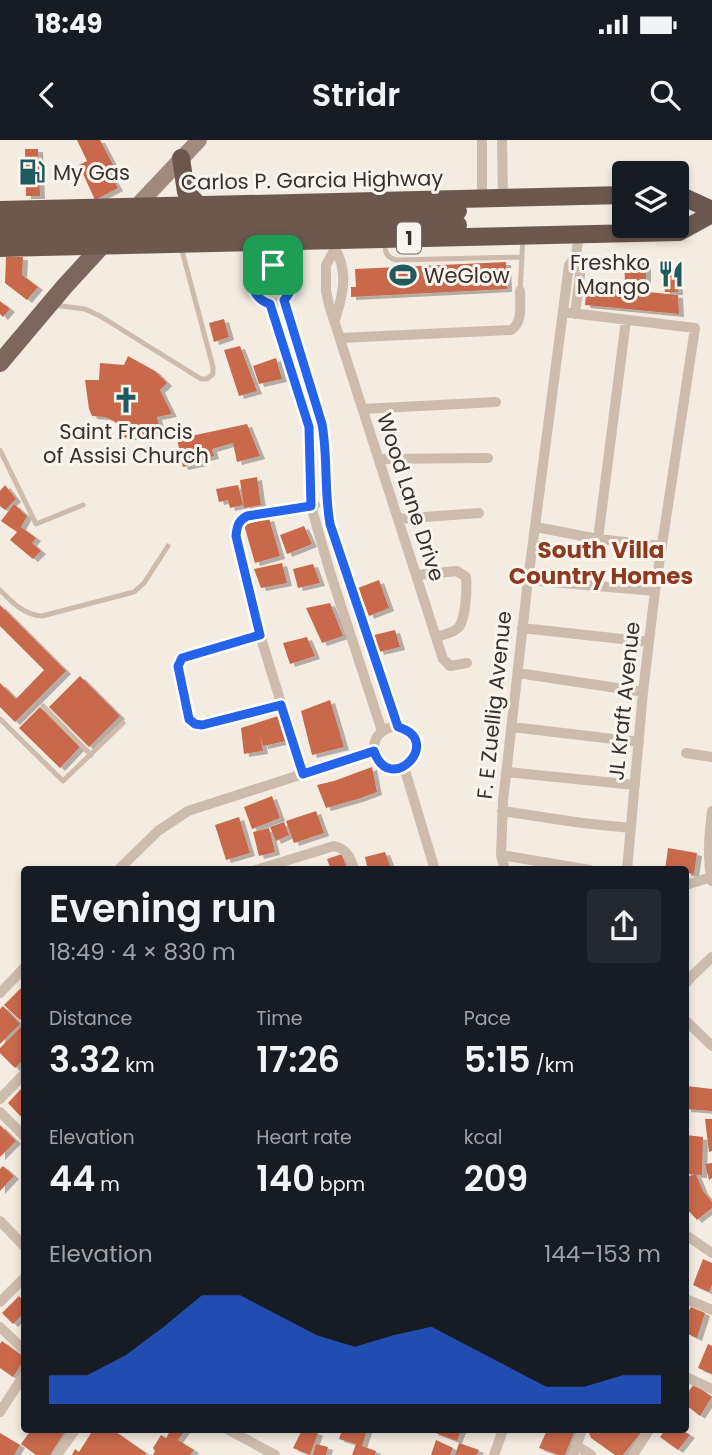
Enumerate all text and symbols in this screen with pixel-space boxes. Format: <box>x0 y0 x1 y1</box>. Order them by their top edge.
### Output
text: 18:49 <box>35 6 103 42</box>
text: Stridr <box>312 72 400 117</box>
icon: back <box>28 76 66 114</box>
icon: search <box>646 76 684 114</box>
fuel station icon: My Gas <box>17 157 47 187</box>
place label: My Gas <box>53 158 130 187</box>
map controls <box>612 161 689 238</box>
button: layers <box>612 161 689 238</box>
street label: Carlos P. Garcia Highway <box>181 163 444 197</box>
road number: 1 <box>397 222 421 254</box>
pin <box>243 235 303 295</box>
icon: arrive <box>254 246 292 284</box>
place label: Freshko Mango <box>570 248 650 301</box>
restaurant icon: Freshko Mango <box>656 259 686 289</box>
sports icon: WeGlow <box>388 260 418 290</box>
place label: WeGlow <box>424 261 510 290</box>
church icon: Saint Francis of Assisi Church <box>111 385 141 415</box>
street label: Wood Lane Drive <box>370 409 452 585</box>
place label: Saint Francis of Assisi Church <box>43 417 209 470</box>
district label: South Villa Country Homes <box>509 534 693 592</box>
street label: F. E Zuellig Avenue <box>470 610 518 800</box>
street label: JL Kraft Avenue <box>601 620 647 782</box>
text: Evening run <box>49 882 277 935</box>
button: share <box>587 889 661 963</box>
text: 18:49 · 4 × 830 m <box>49 936 236 968</box>
text: Distance <box>49 1005 132 1032</box>
text: Time <box>256 1005 303 1032</box>
text: Pace <box>464 1005 511 1032</box>
text: 3.32 <box>49 1035 120 1084</box>
text: 17:26 <box>256 1035 340 1084</box>
text: 5:15 <box>464 1035 531 1084</box>
text: km <box>120 1052 155 1079</box>
text: /km <box>531 1052 574 1079</box>
text: Elevation <box>49 1124 135 1151</box>
text: Heart rate <box>256 1124 352 1151</box>
text: kcal <box>464 1124 503 1151</box>
text: 44 <box>49 1154 95 1203</box>
text: 140 <box>256 1154 315 1203</box>
text: 209 <box>464 1154 528 1203</box>
text: m <box>95 1171 120 1198</box>
text: bpm <box>315 1171 365 1198</box>
text: Elevation <box>49 1238 153 1270</box>
text: 144–153 m <box>544 1238 661 1270</box>

